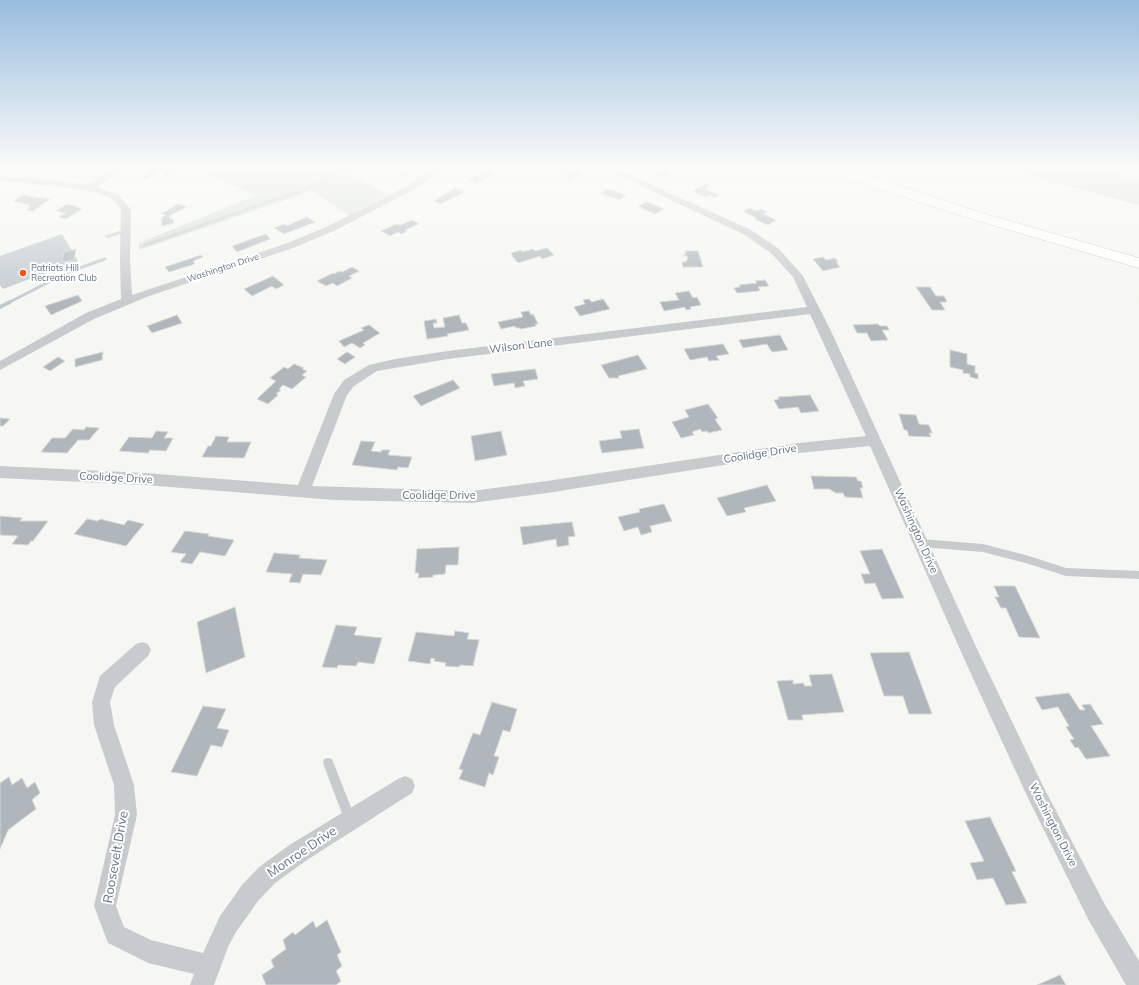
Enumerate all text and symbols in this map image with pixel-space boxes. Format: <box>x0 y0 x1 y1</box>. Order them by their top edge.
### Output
street label: Washington Drive <box>186 251 260 285</box>
place label: Patriots Hill Recreation Club <box>31 263 97 284</box>
marker: Patriots Hill Recreation Club <box>18 268 28 278</box>
street label: Wilson Lane <box>489 336 553 356</box>
street label: Coolidge Drive <box>723 442 797 466</box>
street label: Coolidge Drive <box>79 469 153 487</box>
street label: Washington Drive <box>891 486 941 576</box>
street label: Coolidge Drive <box>402 489 476 503</box>
street label: Washington Drive <box>1026 781 1080 869</box>
street label: Roosevelt Drive <box>100 810 132 904</box>
street label: Monroe Drive <box>264 823 340 881</box>

